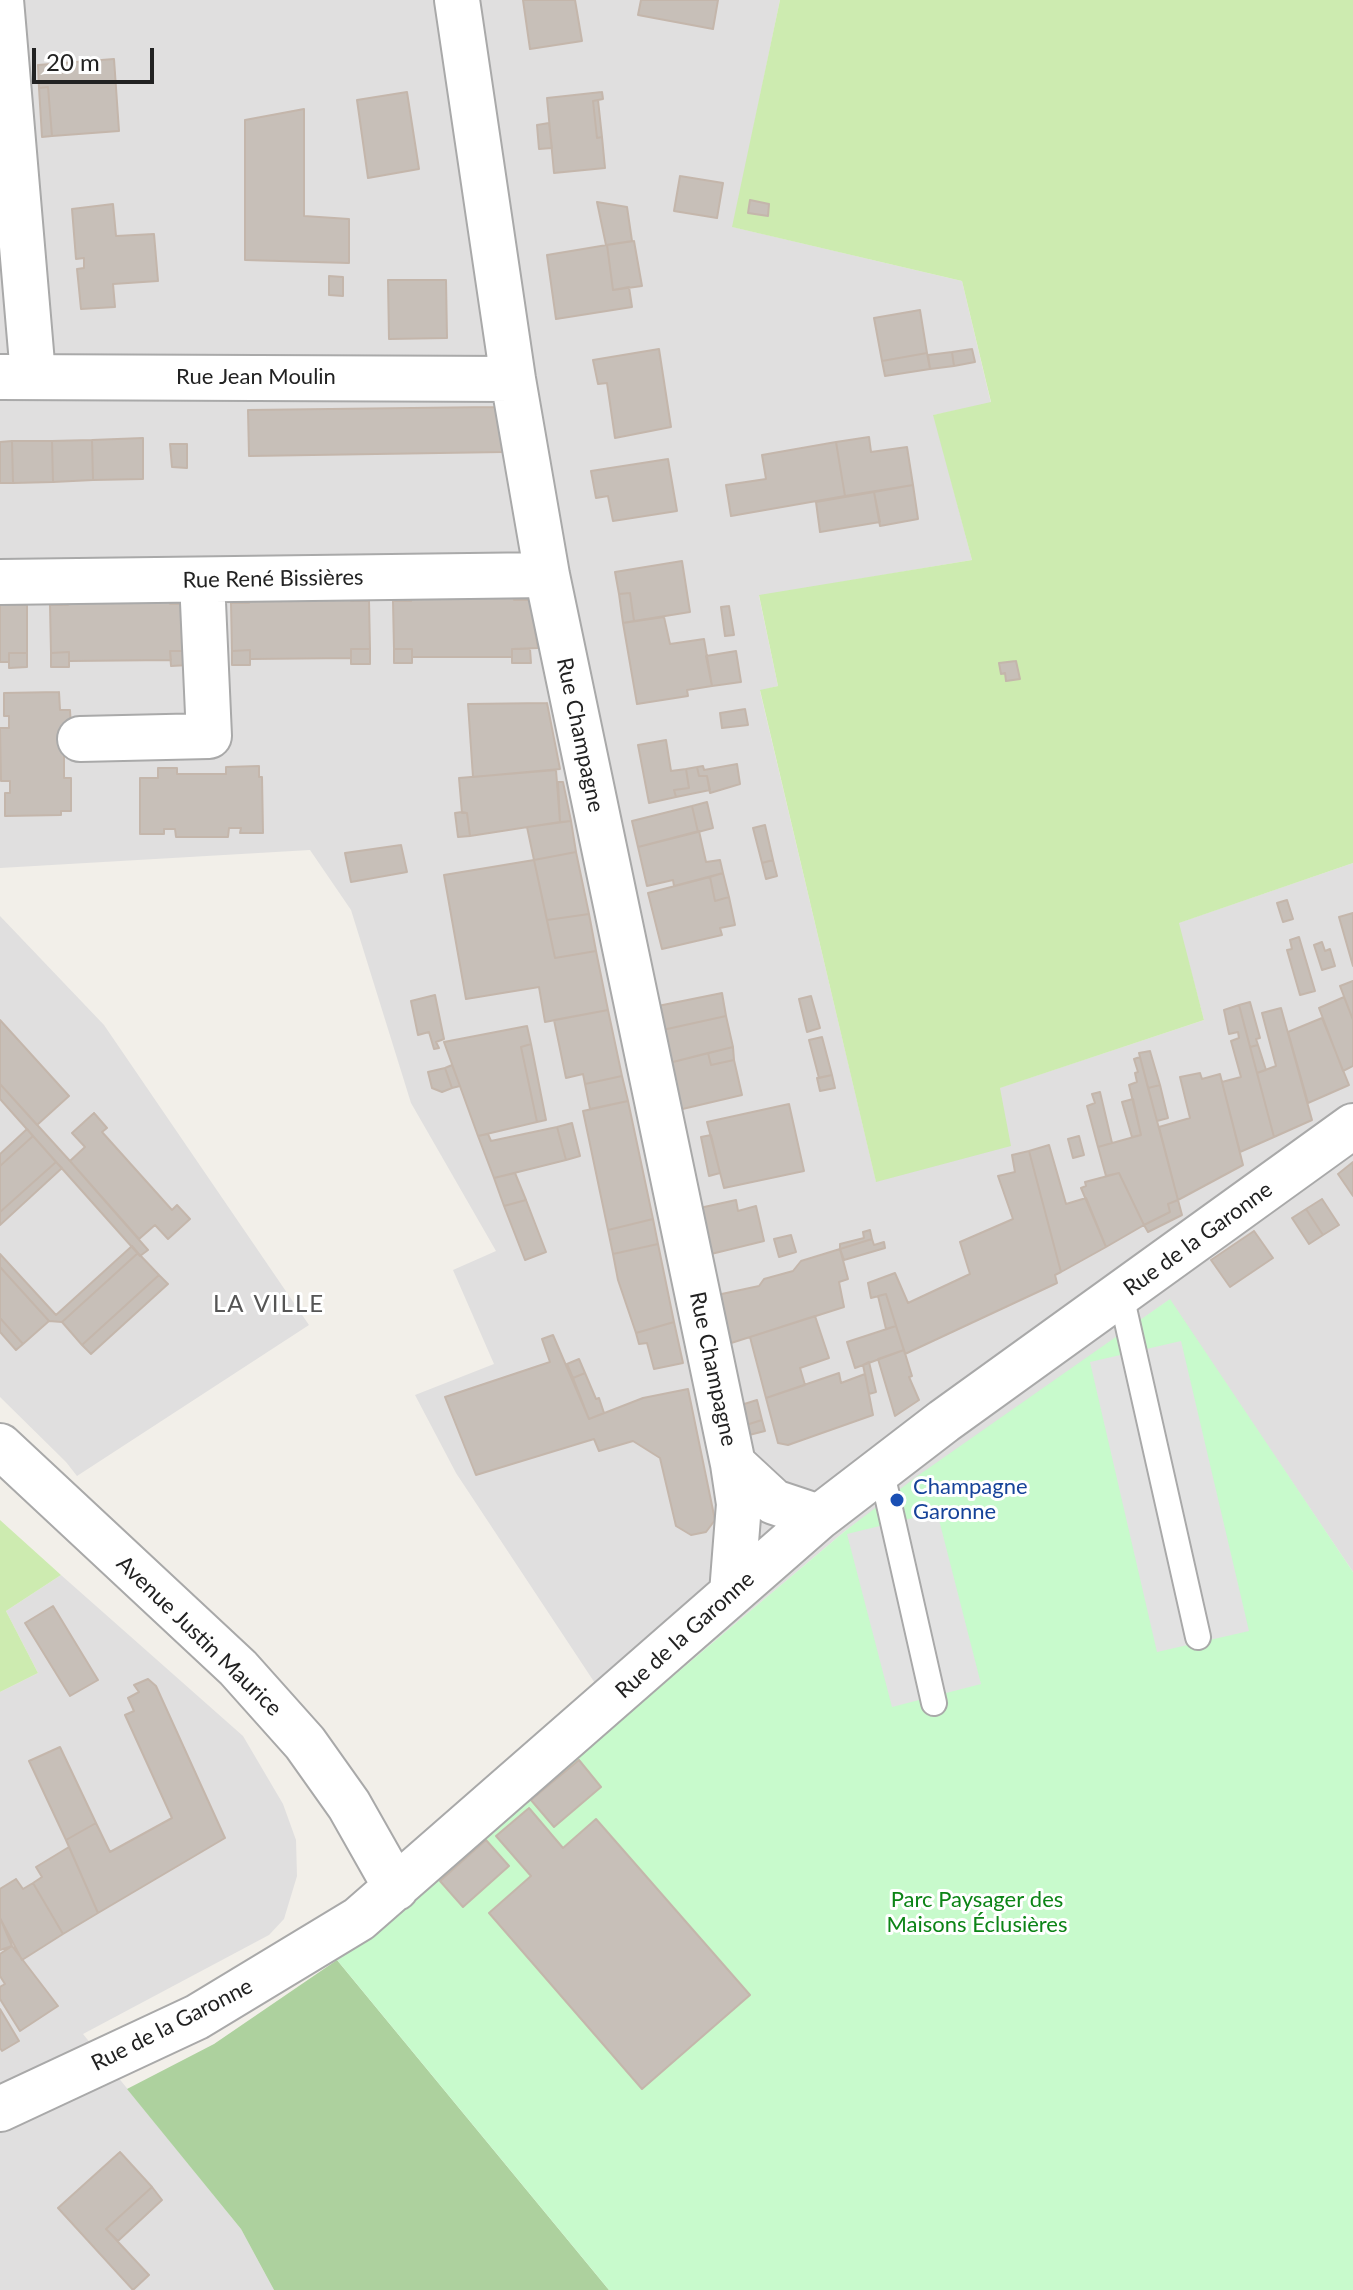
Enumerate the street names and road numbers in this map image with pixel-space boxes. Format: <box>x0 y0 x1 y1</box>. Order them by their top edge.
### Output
street label: Rue Jean Moulin <box>176 364 336 390</box>
street label: Rue René Bissières <box>182 564 364 594</box>
street label: Rue Champagne <box>551 655 609 815</box>
street label: Rue de la Garonne <box>1119 1176 1277 1302</box>
street label: Rue Champagne <box>684 1289 742 1449</box>
street label: Avenue Justin Maurice <box>111 1550 287 1722</box>
street label: Rue de la Garonne <box>610 1566 760 1704</box>
street label: Rue de la Garonne <box>87 1973 257 2077</box>

